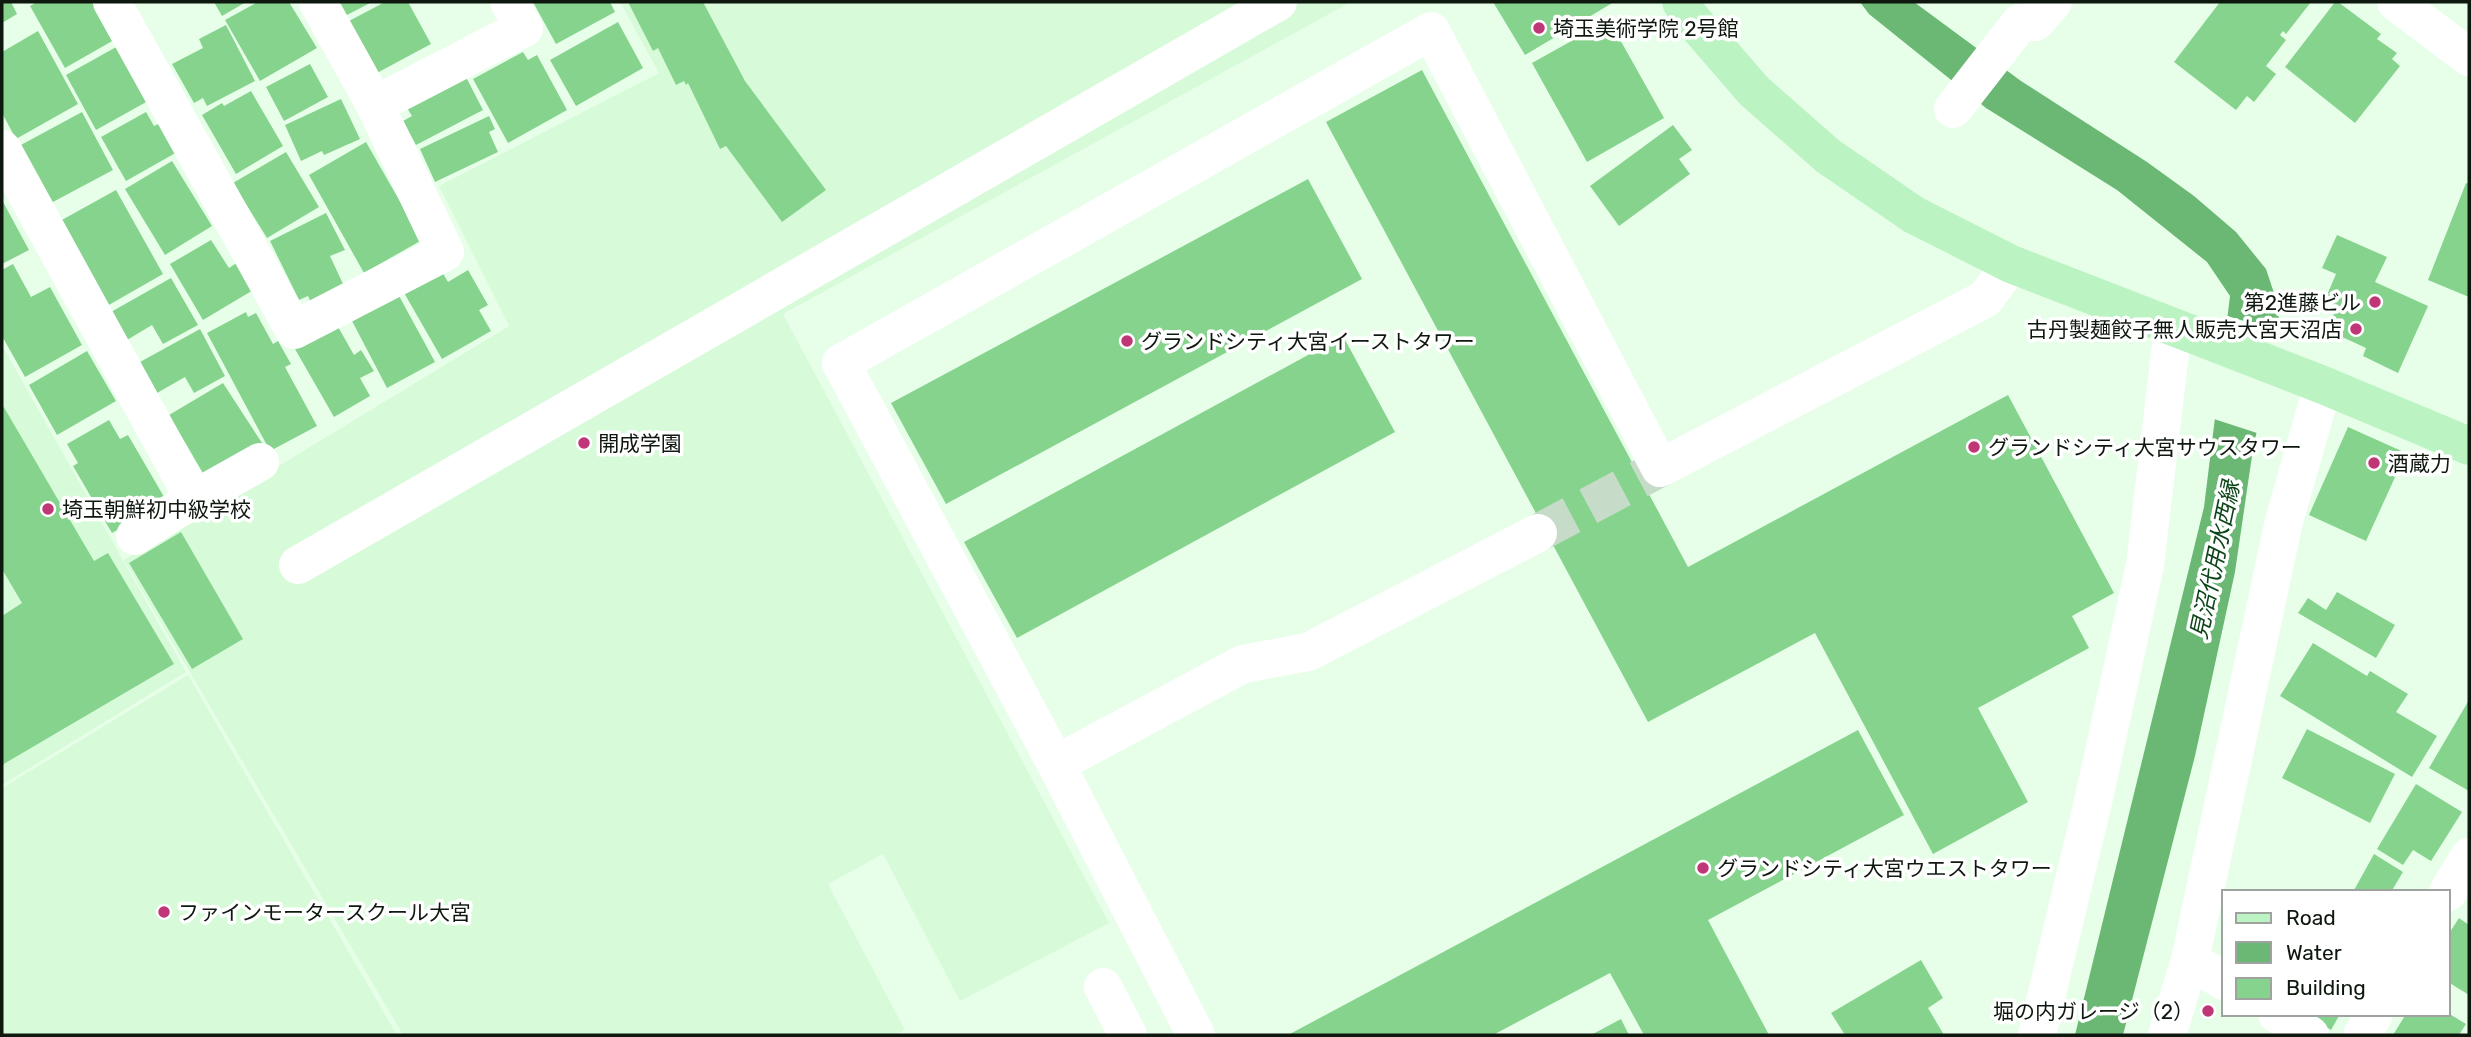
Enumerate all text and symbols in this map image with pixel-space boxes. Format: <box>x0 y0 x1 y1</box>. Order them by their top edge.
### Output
place label: 埼玉美術学院 2号館 <box>1553 16 1738 41</box>
marker: 埼玉美術学院 2号館 <box>1531 20 1547 36</box>
place label: 第2進藤ビル <box>2244 290 2361 315</box>
marker: 第2進藤ビル <box>2367 294 2383 310</box>
place label: 古丹製麺餃子無人販売大宮天沼店 <box>2027 317 2342 342</box>
marker: 古丹製麺餃子無人販売大宮天沼店 <box>2348 321 2364 337</box>
place label: グランドシティ大宮イーストタワー <box>1141 329 1475 354</box>
marker: グランドシティ大宮イーストタワー <box>1119 333 1135 349</box>
place label: 開成学園 <box>598 431 682 456</box>
marker: 開成学園 <box>576 435 592 451</box>
place label: グランドシティ大宮サウスタワー <box>1988 435 2302 460</box>
marker: グランドシティ大宮サウスタワー <box>1966 439 1982 455</box>
place label: 酒蔵力 <box>2388 451 2451 476</box>
marker: 酒蔵力 <box>2366 455 2382 471</box>
water label: 見沼代用水西縁 <box>2185 475 2246 642</box>
place label: 埼玉朝鮮初中級学校 <box>62 497 251 522</box>
marker: 埼玉朝鮮初中級学校 <box>40 501 56 517</box>
place label: グランドシティ大宮ウエストタワー <box>1717 856 2052 881</box>
marker: グランドシティ大宮ウエストタワー <box>1695 860 1711 876</box>
legend <box>2222 890 2450 1016</box>
place label: ファインモータースクール大宮 <box>178 900 471 925</box>
marker: ファインモータースクール大宮 <box>156 904 172 920</box>
text: Road <box>2286 905 2336 930</box>
text: Water <box>2286 940 2342 965</box>
text: Building <box>2286 975 2366 1000</box>
place label: 堀の内ガレージ（2） <box>1993 999 2194 1024</box>
marker: 堀の内ガレージ（2） <box>2200 1003 2216 1019</box>

